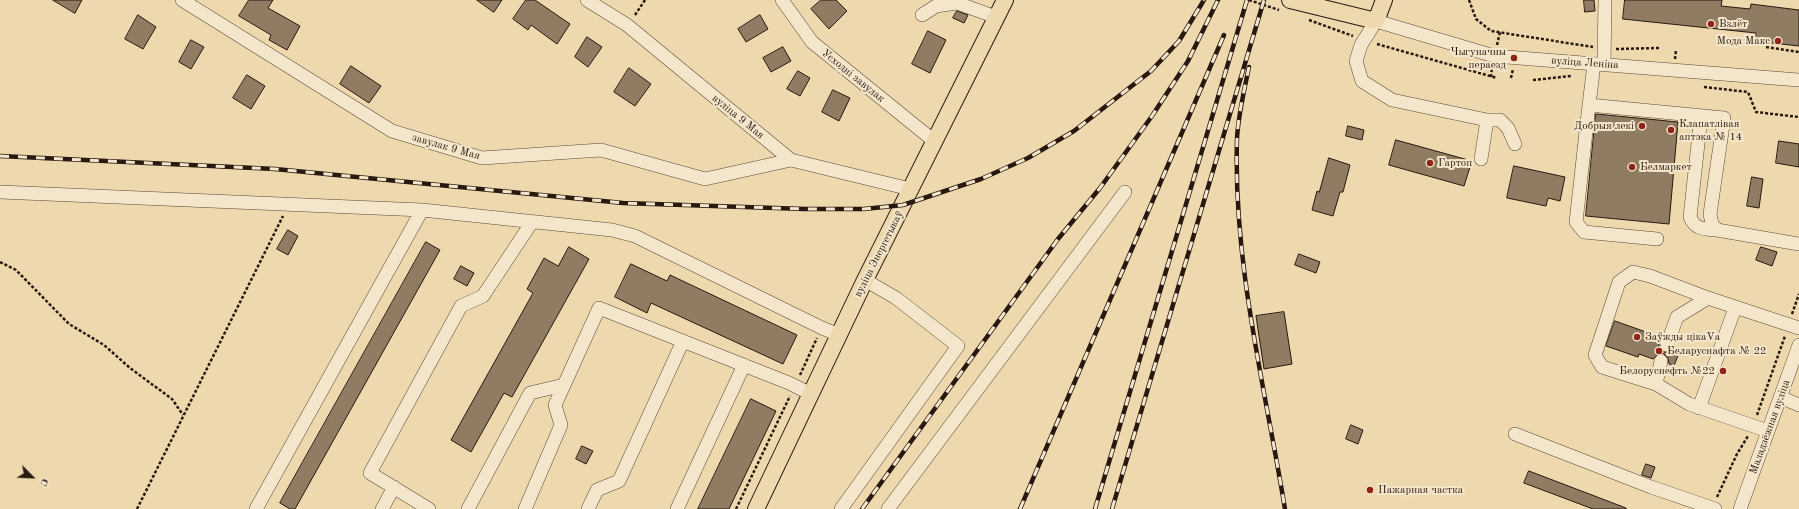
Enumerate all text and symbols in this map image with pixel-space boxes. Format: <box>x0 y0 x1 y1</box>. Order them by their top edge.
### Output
place label: Взлёт <box>1719 17 1747 31</box>
marker: Взлёт <box>1706 19 1716 29</box>
place label: Мода Макс <box>1717 34 1770 48</box>
marker: Мода Макс <box>1773 36 1783 46</box>
place label: Чыгуначны пераезд <box>1450 45 1506 71</box>
street label: Усходні завулак <box>819 47 887 105</box>
marker: Чыгуначны пераезд <box>1509 53 1519 63</box>
street label: вуліца Леніна <box>1551 54 1619 72</box>
street label: вуліца 9 Мая <box>709 92 767 142</box>
place label: Клапатлівая аптэка № 14 <box>1679 117 1742 143</box>
place label: Добрыя лекі <box>1574 119 1634 133</box>
marker: Добрыя лекі <box>1637 121 1647 131</box>
marker: Клапатлівая аптэка № 14 <box>1666 125 1676 135</box>
street label: завулак 9 Мая <box>410 131 482 163</box>
place label: Гартоп <box>1438 156 1472 170</box>
marker: Гартоп <box>1425 158 1435 168</box>
place label: Белмаркет <box>1640 160 1692 174</box>
marker: Белмаркет <box>1627 162 1637 172</box>
street label: вуліца Энергетыкаў <box>851 209 907 299</box>
place label: Заўжды цікаVа <box>1645 330 1720 344</box>
marker: Заўжды цікаVа <box>1632 332 1642 342</box>
place label: Беларуснафта № 22 <box>1667 344 1766 358</box>
marker: Беларуснафта № 22 <box>1654 346 1664 356</box>
place label: Белоруснефть №22 <box>1619 364 1715 378</box>
marker: Белоруснефть №22 <box>1718 366 1728 376</box>
street label: Маладзёжная вуліца <box>1747 378 1793 476</box>
north arrow <box>12 457 52 497</box>
text: С <box>37 477 50 488</box>
place label: Пажарная частка <box>1378 483 1463 497</box>
marker: Пажарная частка <box>1365 485 1375 495</box>

